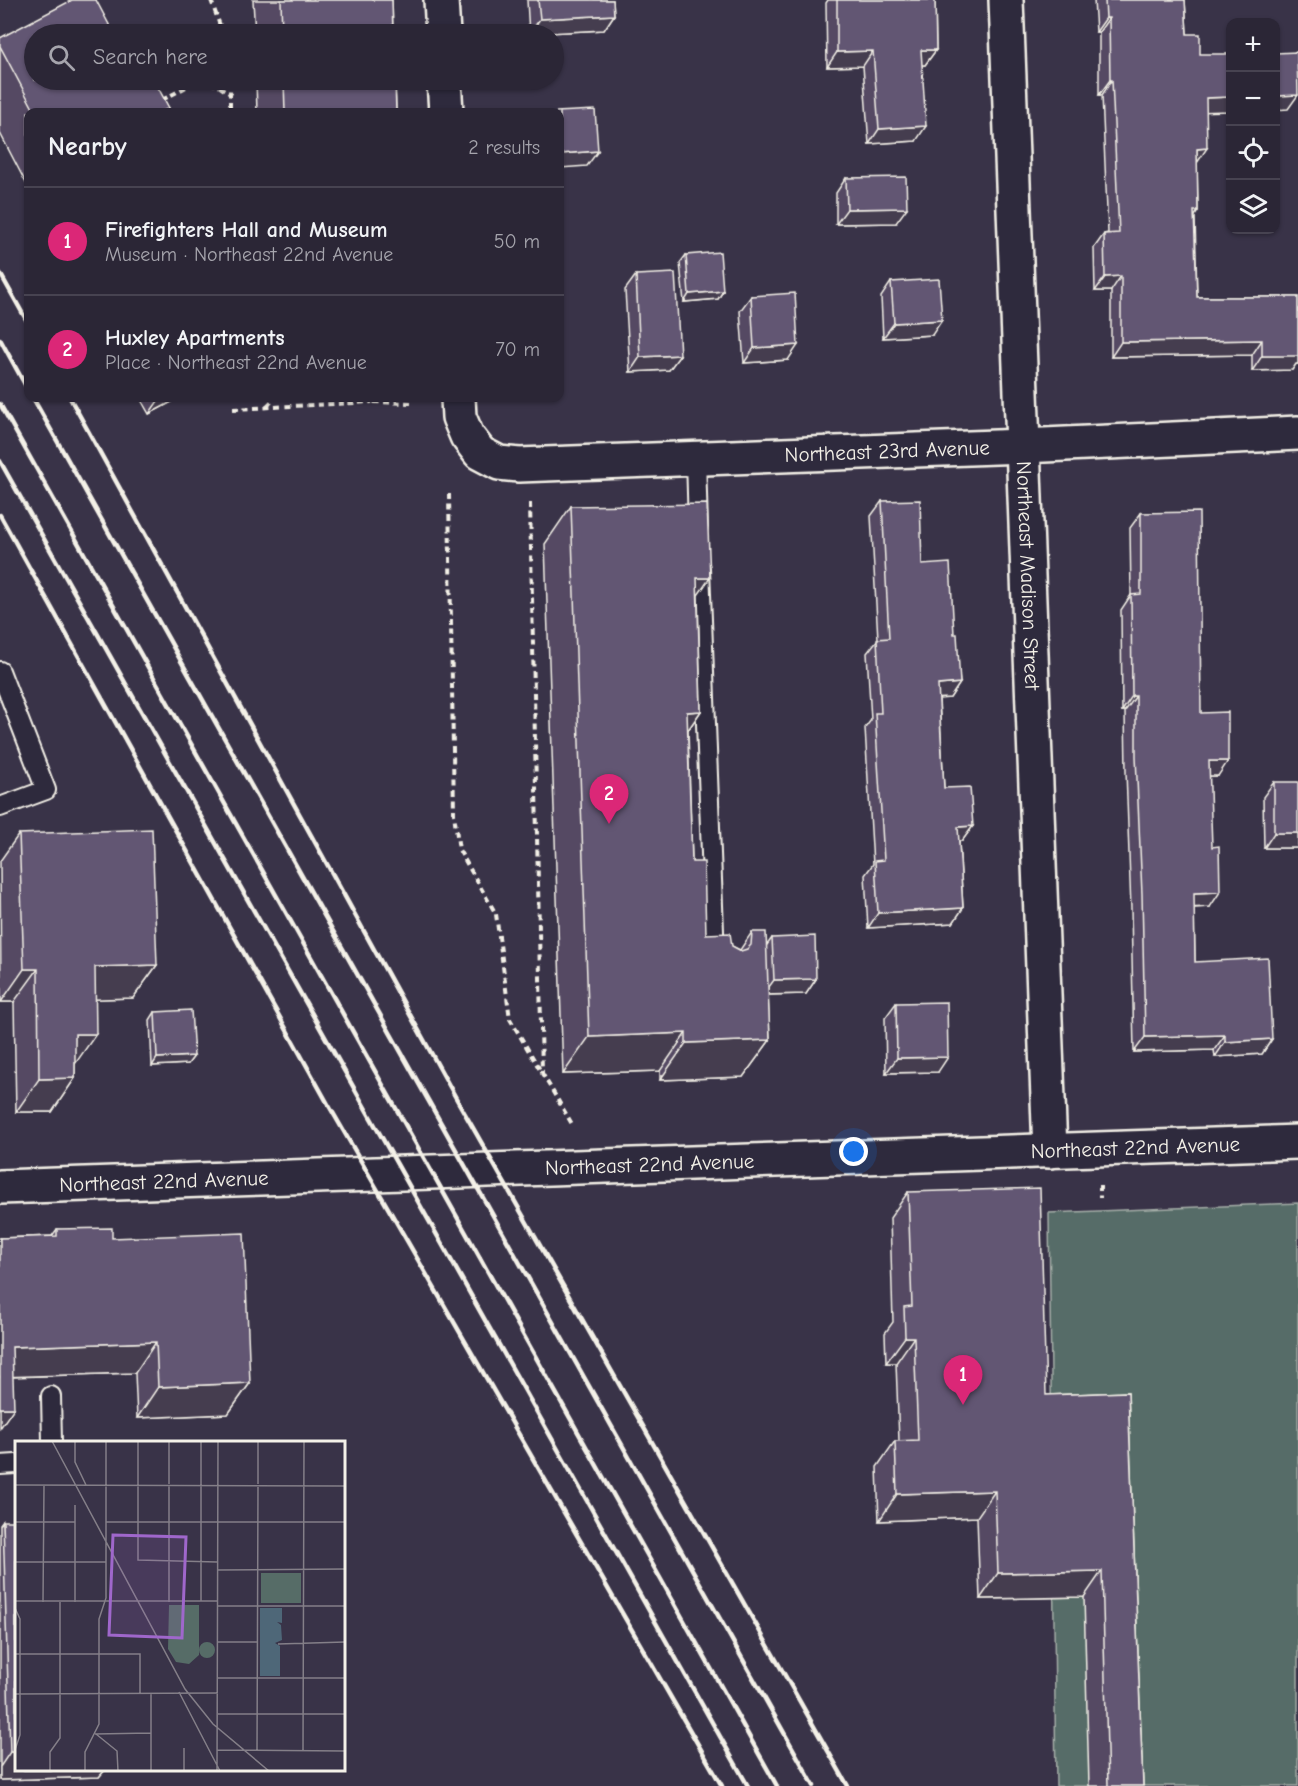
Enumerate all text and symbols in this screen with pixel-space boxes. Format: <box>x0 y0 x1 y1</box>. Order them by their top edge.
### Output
map controls <box>1226 18 1280 234</box>
button: + <box>1226 18 1280 72</box>
search box <box>24 24 564 90</box>
icon: search <box>45 41 78 74</box>
text: Search here <box>93 44 208 70</box>
button: − <box>1226 72 1280 126</box>
button: locate <box>1226 126 1280 180</box>
text: Nearby <box>48 132 127 162</box>
text: 2 results <box>468 136 540 159</box>
button: layers <box>1226 180 1280 234</box>
text: Firefighters Hall and Museum <box>105 217 387 243</box>
text: 1 <box>64 230 71 253</box>
text: 50 m <box>494 230 540 253</box>
text: Museum · Northeast 22nd Avenue <box>105 243 393 266</box>
text: Huxley Apartments <box>105 325 284 351</box>
text: 2 <box>63 338 72 361</box>
text: 70 m <box>495 338 540 361</box>
text: Place · Northeast 22nd Avenue <box>105 351 367 374</box>
street label: Northeast 23rd Avenue <box>784 435 990 467</box>
street label: Northeast Madison Street <box>1012 461 1044 692</box>
pin: 2 <box>590 774 628 824</box>
street label: Northeast 22nd Avenue <box>1030 1132 1240 1163</box>
your location <box>839 1137 868 1166</box>
street label: Northeast 22nd Avenue <box>545 1149 755 1180</box>
street label: Northeast 22nd Avenue <box>59 1166 269 1197</box>
pin: 1 <box>944 1356 982 1405</box>
inset map <box>15 1441 345 1771</box>

